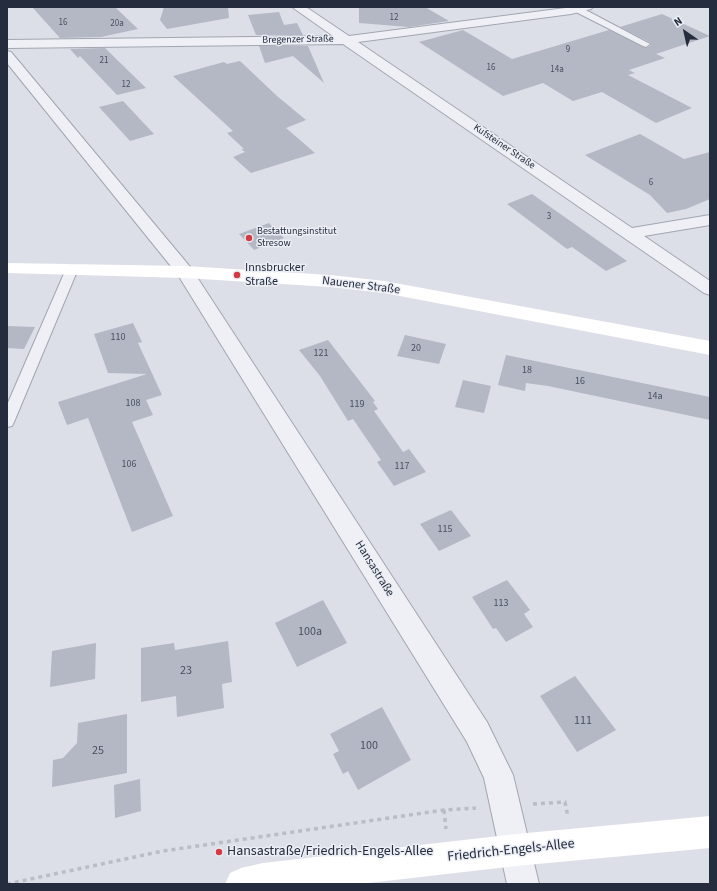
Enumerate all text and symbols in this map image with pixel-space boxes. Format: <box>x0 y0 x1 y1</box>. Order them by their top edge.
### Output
north arrow <box>665 12 705 52</box>
house number: 12 <box>390 13 398 23</box>
text: N <box>671 13 685 30</box>
house number: 16 <box>59 18 67 28</box>
house number: 20a <box>110 19 124 29</box>
street label: Bregenzer Straße <box>262 33 334 47</box>
house number: 9 <box>566 45 570 55</box>
house number: 21 <box>100 56 108 66</box>
house number: 16 <box>487 63 495 73</box>
house number: 14a <box>550 65 564 75</box>
house number: 12 <box>122 80 130 90</box>
street label: Kufsteiner Straße <box>471 122 537 172</box>
house number: 6 <box>649 178 653 188</box>
house number: 3 <box>547 212 551 222</box>
place label: Bestattungsinstitut Stresow <box>257 226 337 250</box>
marker: Bestattungsinstitut Stresow <box>244 233 254 243</box>
place label: Innsbrucker Straße <box>245 261 305 289</box>
marker: Innsbrucker Straße <box>232 270 242 280</box>
street label: Nauener Straße <box>321 274 401 298</box>
house number: 110 <box>111 332 125 344</box>
house number: 20 <box>411 343 421 355</box>
house number: 121 <box>314 348 328 360</box>
house number: 18 <box>522 365 532 377</box>
house number: 16 <box>575 376 585 388</box>
house number: 14a <box>648 391 662 403</box>
house number: 108 <box>126 398 140 410</box>
house number: 119 <box>350 399 364 411</box>
house number: 106 <box>122 459 136 471</box>
house number: 117 <box>395 461 409 473</box>
house number: 115 <box>438 524 452 536</box>
street label: Hansastraße <box>351 538 397 600</box>
house number: 113 <box>494 598 508 610</box>
house number: 100a <box>298 625 322 639</box>
house number: 23 <box>180 664 192 678</box>
house number: 111 <box>574 714 592 728</box>
house number: 100 <box>360 739 378 753</box>
house number: 25 <box>92 744 104 758</box>
street label: Friedrich-Engels-Allee <box>447 836 575 866</box>
place label: Hansastraße/Friedrich-Engels-Allee <box>227 844 433 860</box>
marker: Hansastraße/Friedrich-Engels-Allee <box>214 847 224 857</box>

